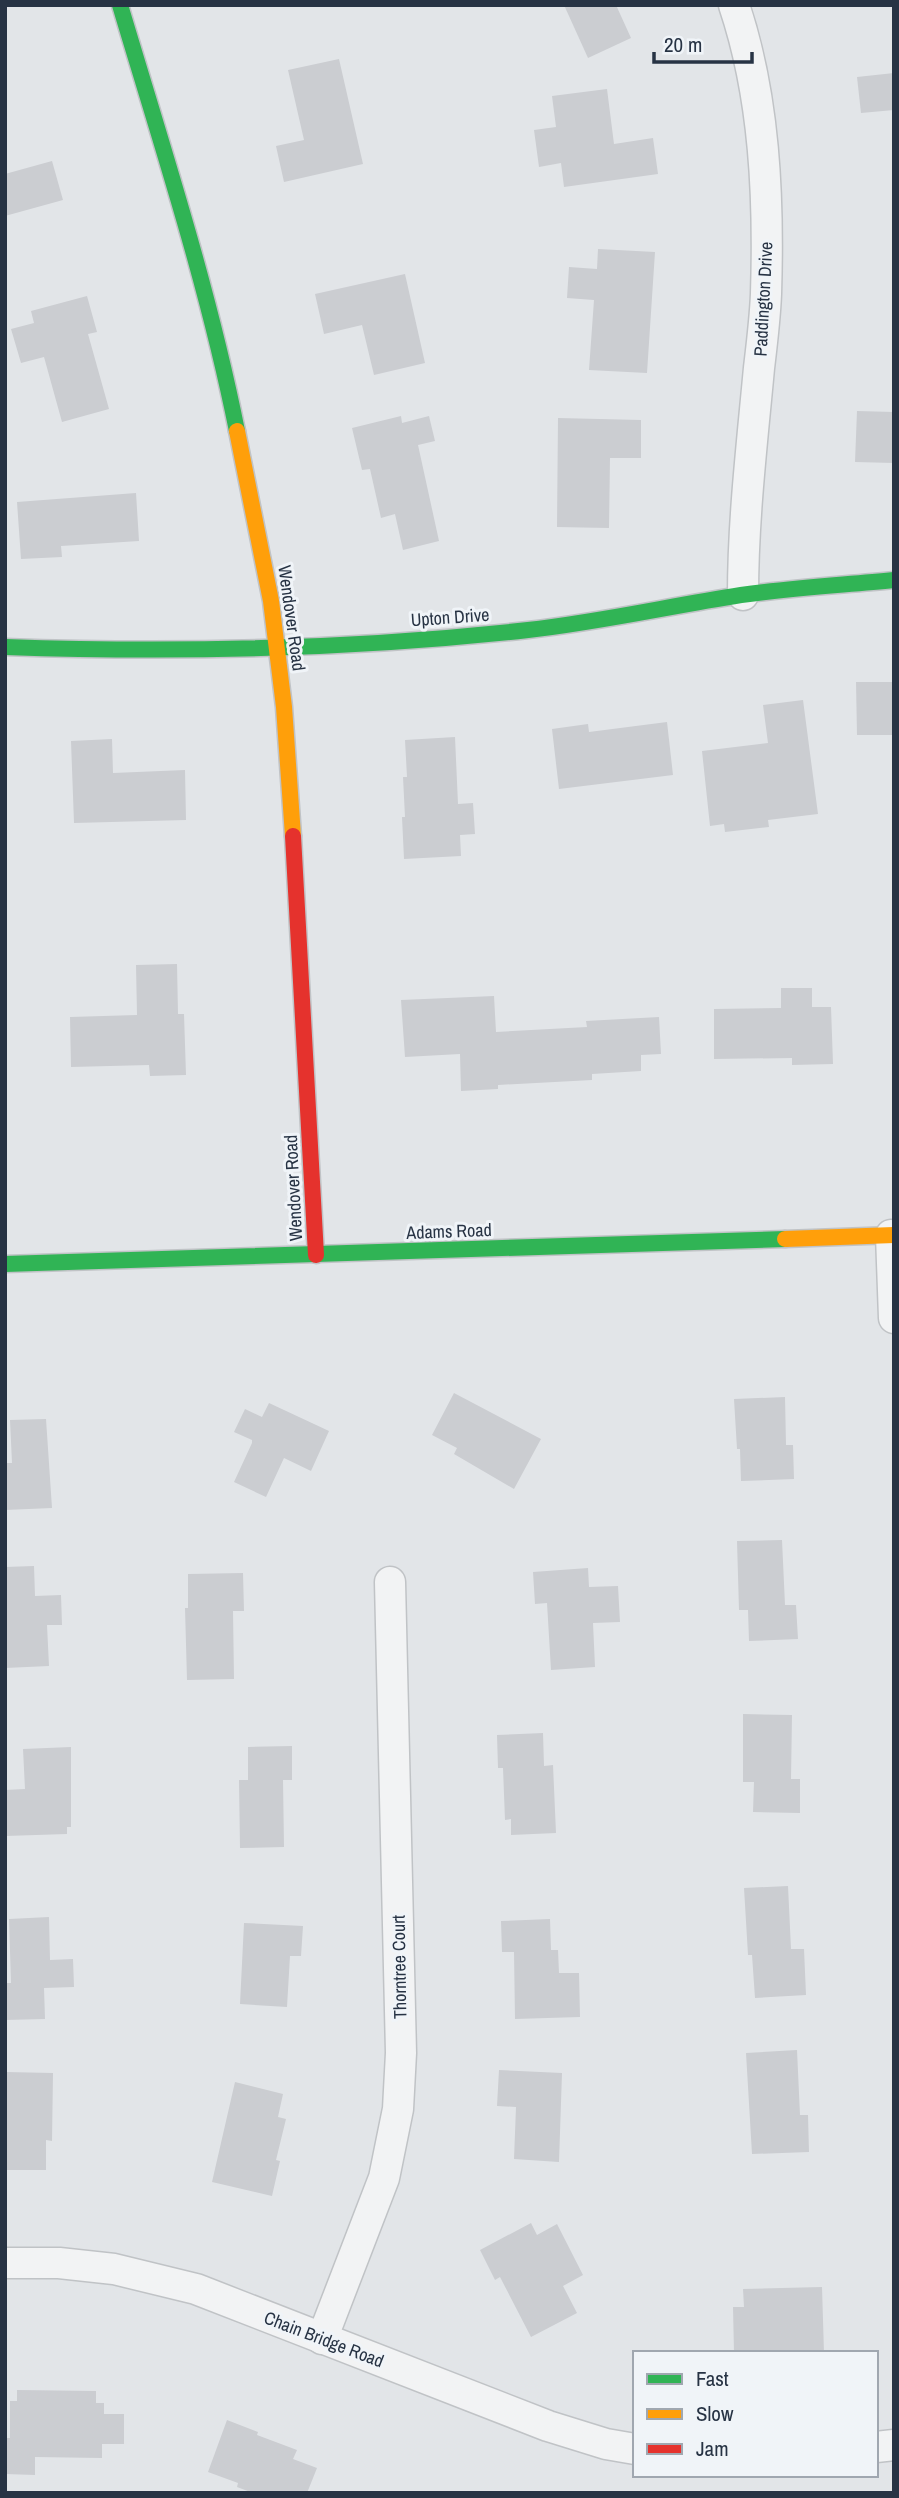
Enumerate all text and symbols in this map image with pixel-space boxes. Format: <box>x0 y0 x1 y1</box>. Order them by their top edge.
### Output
scale bar <box>654 21 752 65</box>
text: 20 m <box>664 30 702 59</box>
street label: Paddington Drive <box>748 241 778 357</box>
street label: Wendover Road <box>272 564 312 672</box>
street label: Upton Drive <box>410 602 490 632</box>
street label: Wendover Road <box>278 1134 308 1242</box>
street label: Adams Road <box>405 1217 492 1245</box>
street label: Thorntree Court <box>386 1915 412 2019</box>
street label: Chain Bridge Road <box>261 2305 387 2373</box>
legend <box>633 2351 878 2477</box>
text: Fast <box>696 2364 729 2393</box>
text: Slow <box>696 2399 734 2428</box>
text: Jam <box>696 2434 729 2463</box>

